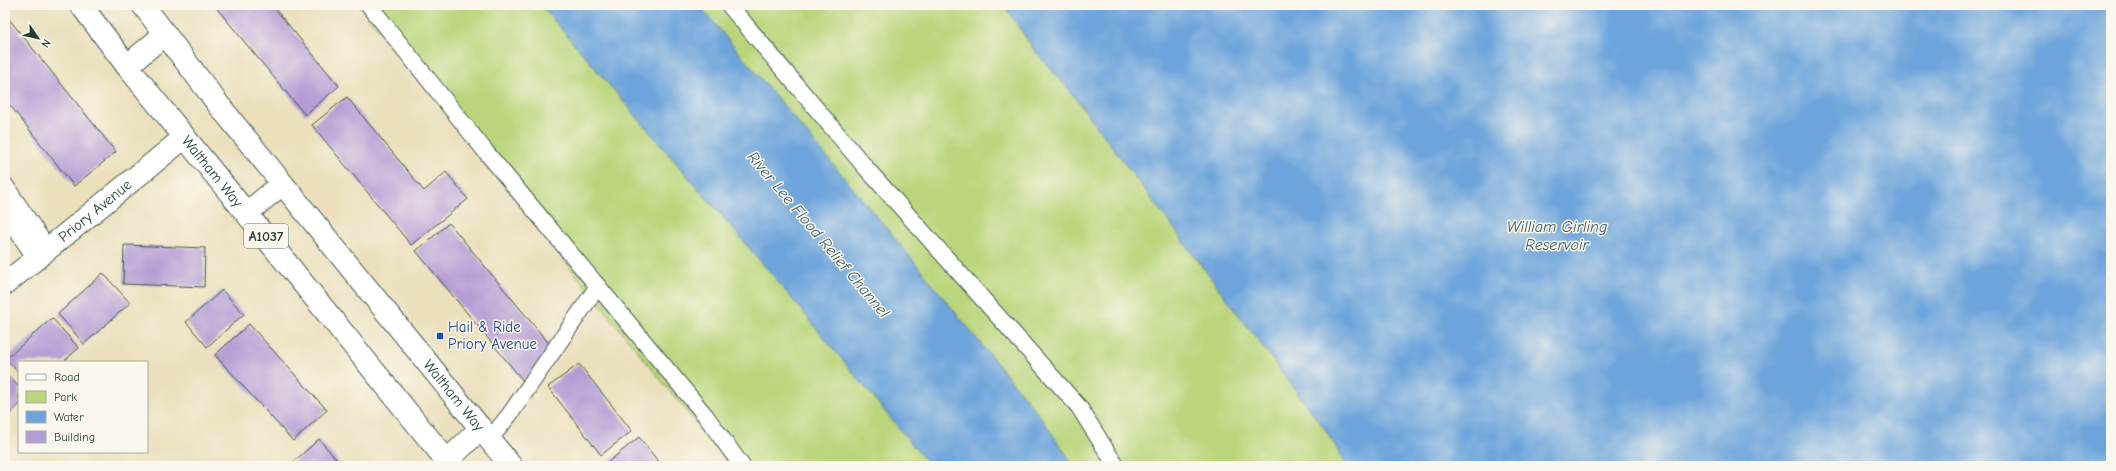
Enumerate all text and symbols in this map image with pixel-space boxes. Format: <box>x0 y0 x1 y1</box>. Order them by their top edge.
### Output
north arrow <box>18 18 58 58</box>
text: N <box>38 37 53 50</box>
street label: Waltham Way <box>178 132 247 211</box>
water label: River Lee Flood Relief Channel <box>743 148 893 322</box>
street label: Priory Avenue <box>55 175 135 246</box>
water label: William Girling Reservoir <box>1507 218 1607 254</box>
road number: A1037 <box>244 224 288 248</box>
place label: Hail & Ride Priory Avenue <box>448 318 538 353</box>
marker: Hail & Ride Priory Avenue <box>435 331 445 341</box>
street label: Waltham Way <box>419 356 488 435</box>
legend <box>18 361 148 453</box>
text: Road <box>54 370 80 384</box>
text: Park <box>54 390 77 404</box>
text: Water <box>54 410 84 424</box>
text: Building <box>54 430 95 444</box>

